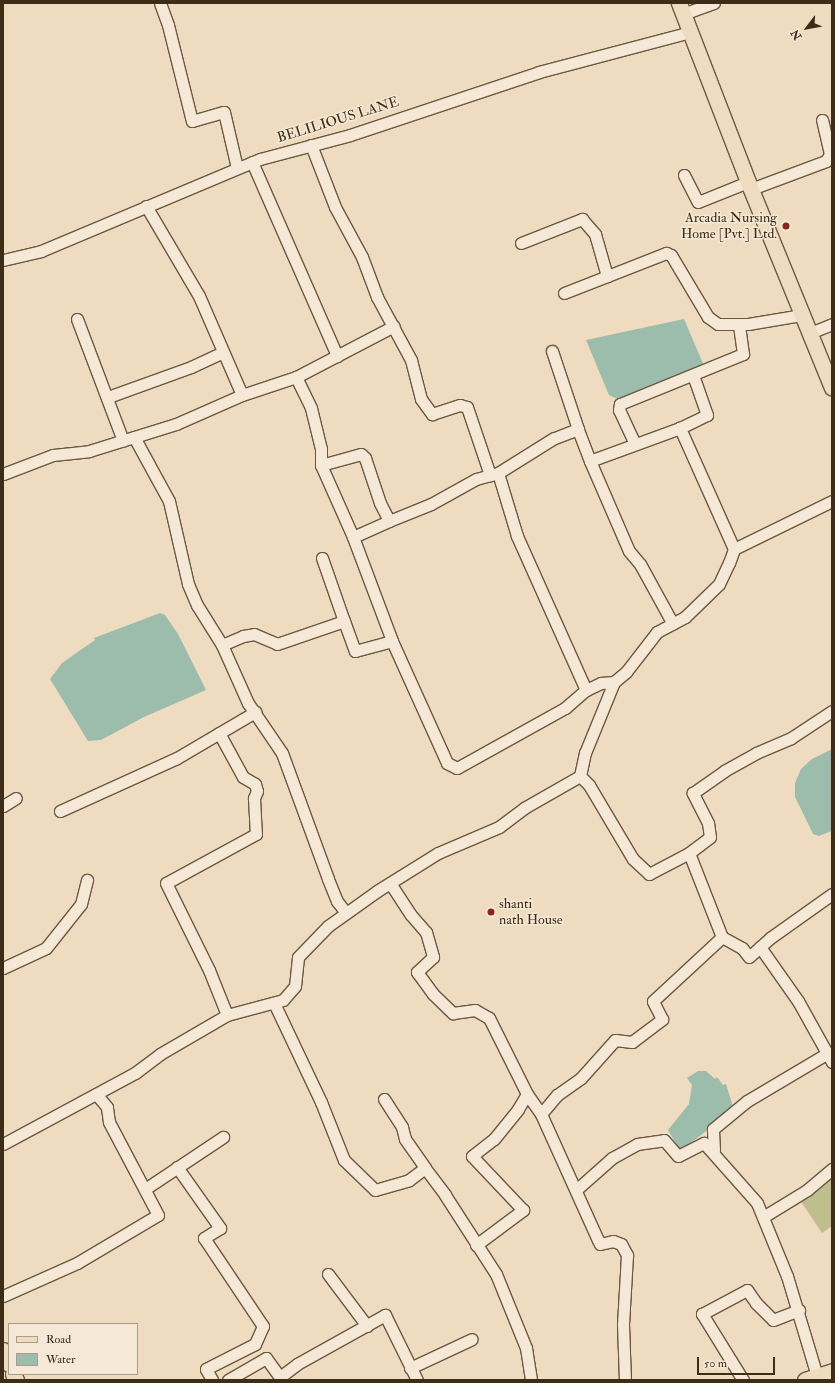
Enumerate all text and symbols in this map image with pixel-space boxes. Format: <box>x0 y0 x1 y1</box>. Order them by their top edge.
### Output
north arrow <box>787 8 827 48</box>
text: N <box>788 27 805 42</box>
street label: BELILIOUS LANE <box>275 93 401 147</box>
place label: Arcadia Nursing Home [Pvt.] Ltd. <box>681 210 777 242</box>
marker: Arcadia Nursing Home [Pvt.] Ltd. <box>780 220 792 232</box>
place label: shanti nath House <box>499 896 563 928</box>
marker: shanti nath House <box>486 907 496 917</box>
legend <box>8 1323 138 1375</box>
text: Road <box>46 1332 71 1347</box>
scale bar <box>699 1349 777 1375</box>
text: Water <box>46 1352 75 1367</box>
text: 50 m <box>704 1356 727 1371</box>

